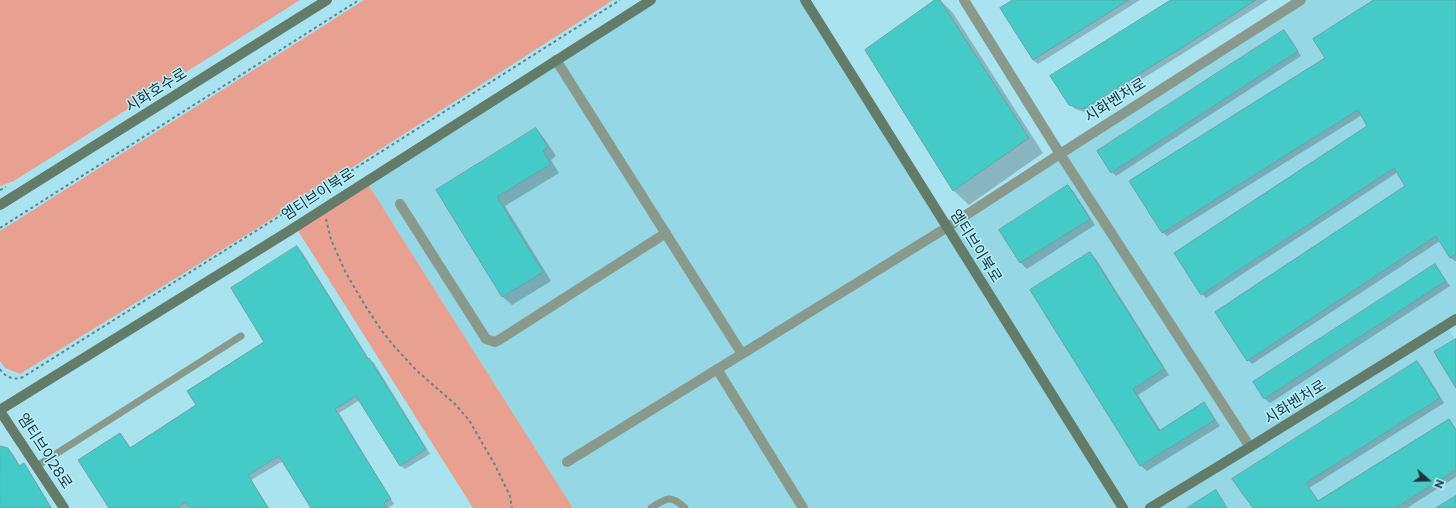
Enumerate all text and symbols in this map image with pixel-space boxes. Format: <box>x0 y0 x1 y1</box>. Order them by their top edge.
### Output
street label: 시화호수로 <box>122 64 190 116</box>
street label: 시화벤처로 <box>1081 74 1149 126</box>
street label: 엠티브이북로 <box>278 164 358 224</box>
street label: 엠티브이북로 <box>946 206 1006 286</box>
street label: 시화벤처로 <box>1261 376 1329 428</box>
street label: 엠티브이28로 <box>14 410 76 492</box>
north arrow <box>1408 460 1448 500</box>
text: N <box>1432 478 1447 490</box>

